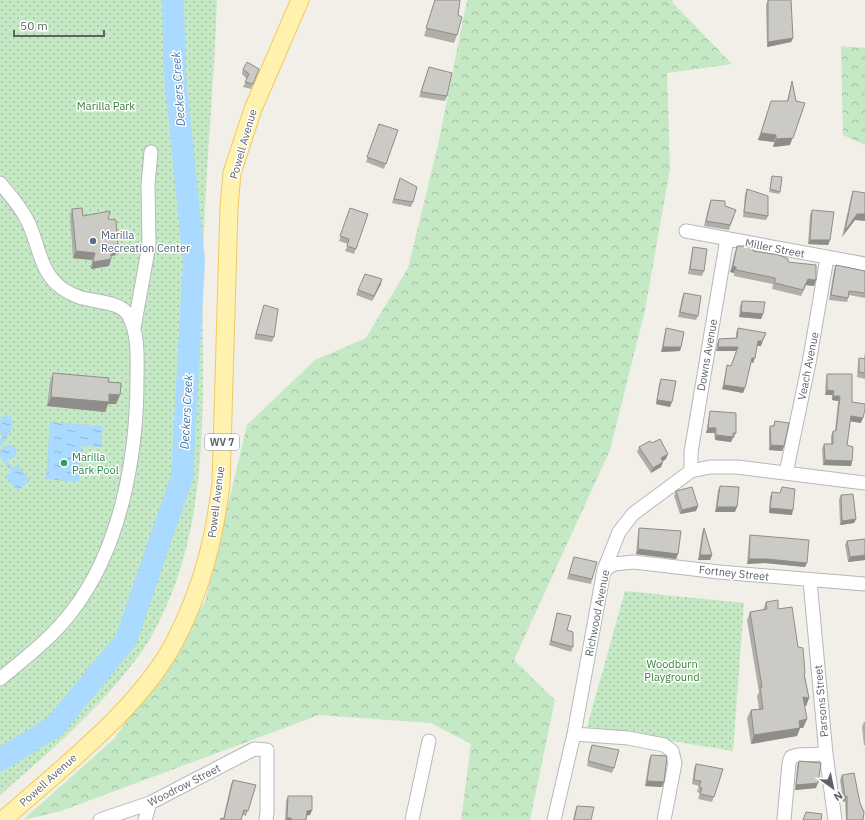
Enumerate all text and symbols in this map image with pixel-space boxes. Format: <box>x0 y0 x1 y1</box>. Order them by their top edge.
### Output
scale bar <box>14 12 104 38</box>
text: 50 m <box>20 18 48 33</box>
water label: Deckers Creek <box>168 50 188 127</box>
park label: Marilla Park <box>77 99 135 113</box>
street label: Powell Avenue <box>226 107 260 181</box>
place label: Marilla Recreation Center <box>101 228 190 255</box>
street label: Miller Street <box>744 235 806 261</box>
marker: Marilla Recreation Center <box>88 236 98 246</box>
street label: Downs Avenue <box>694 318 720 392</box>
street label: Veach Avenue <box>795 331 821 401</box>
water label: Deckers Creek <box>177 373 195 450</box>
road number: WV 7 <box>205 434 239 450</box>
place label: Marilla Park Pool <box>72 450 119 477</box>
marker: Marilla Park Pool <box>59 458 69 468</box>
street label: Powell Avenue <box>205 465 227 539</box>
street label: Fortney Street <box>698 562 770 584</box>
street label: Richwood Avenue <box>582 569 612 657</box>
park label: Woodburn Playground <box>644 657 700 684</box>
street label: Parsons Street <box>811 664 831 738</box>
street label: Powell Avenue <box>16 751 80 809</box>
street label: Woodrow Street <box>145 761 223 809</box>
north arrow <box>813 768 853 808</box>
text: N <box>831 788 846 804</box>

